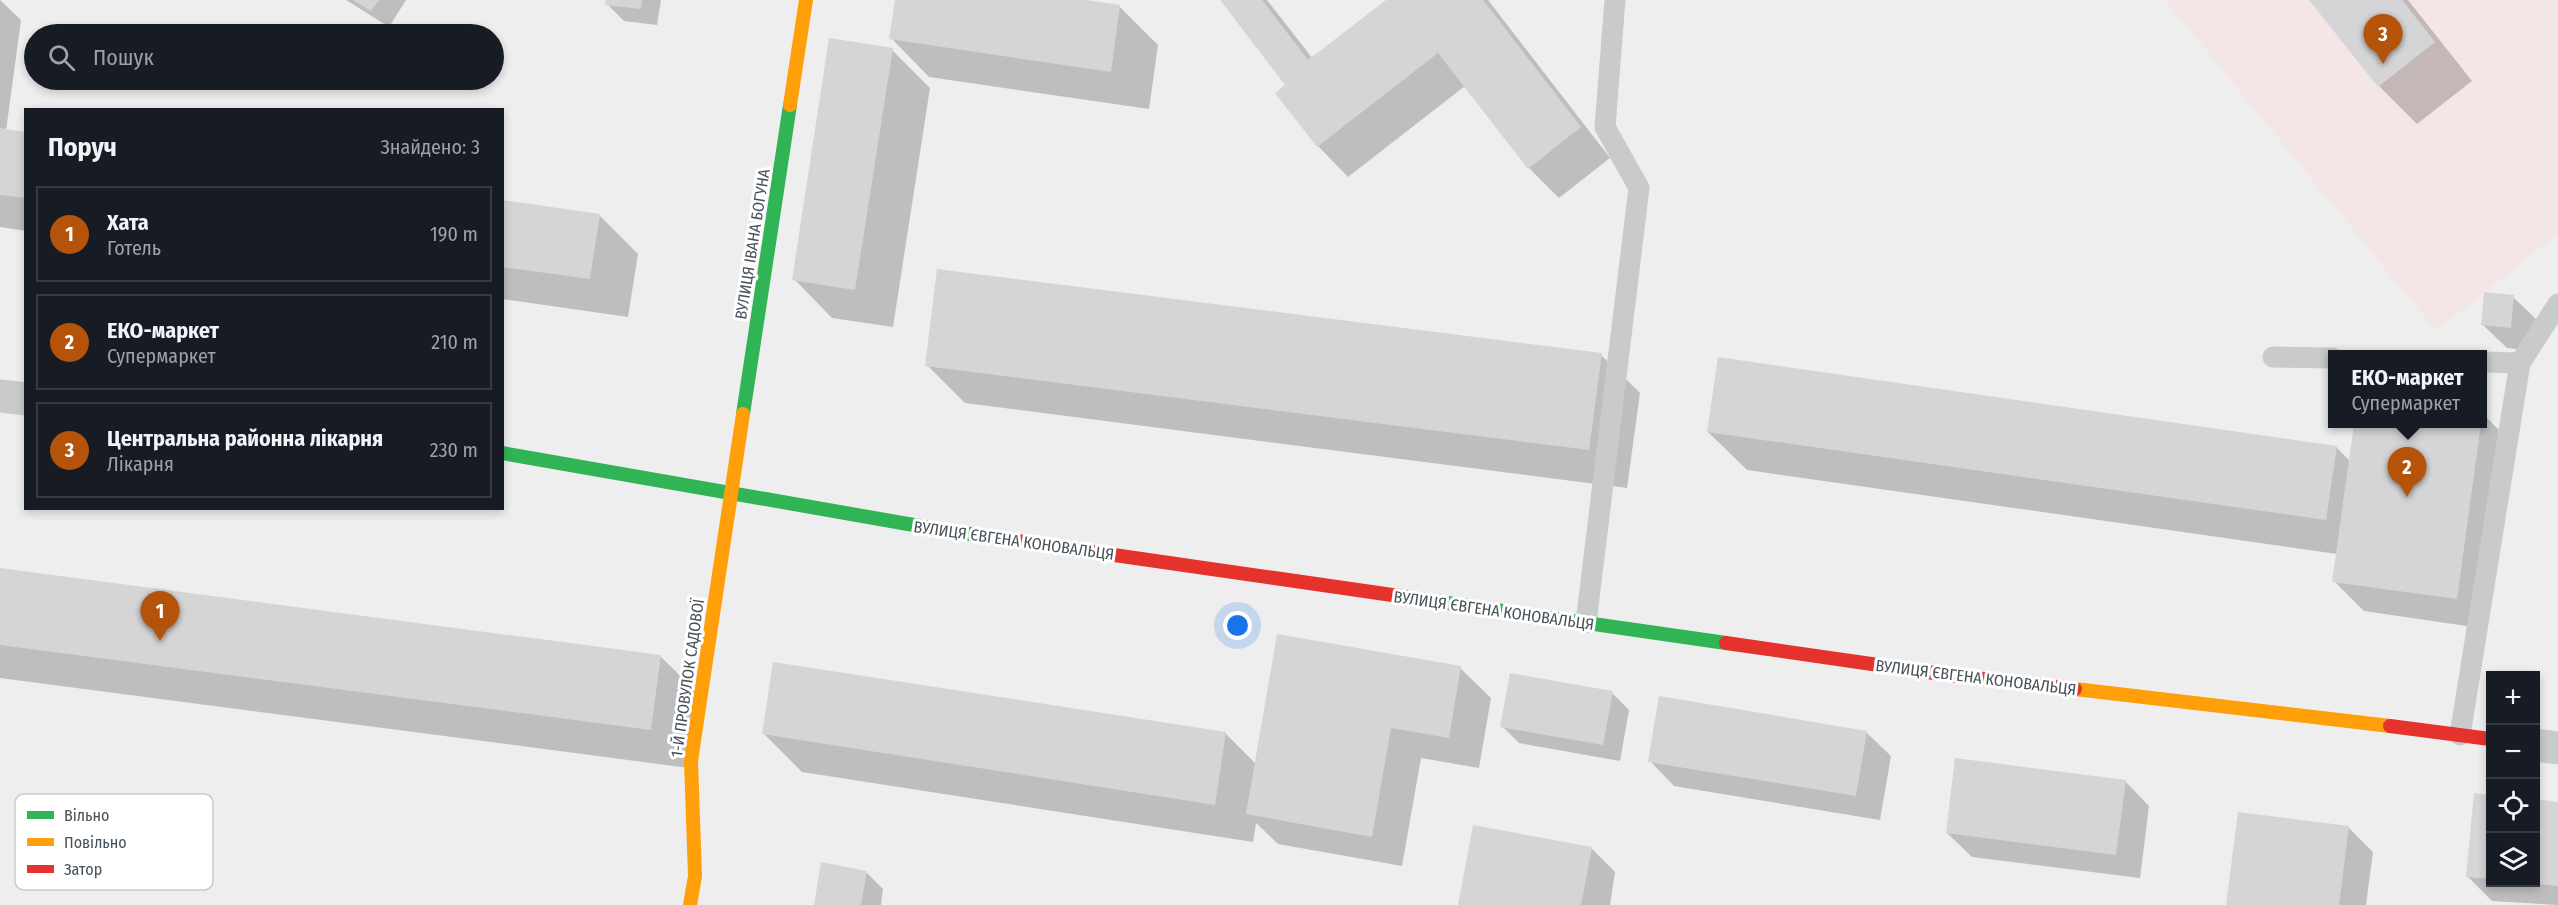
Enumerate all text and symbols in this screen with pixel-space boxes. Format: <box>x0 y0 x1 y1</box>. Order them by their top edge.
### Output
pin: 3 <box>2364 14 2402 64</box>
search box <box>24 24 504 90</box>
icon: search <box>45 41 78 74</box>
text: Пошук <box>93 44 154 71</box>
text: Поруч <box>48 132 117 163</box>
text: Знайдено: 3 <box>380 135 480 159</box>
street label: ВУЛИЦЯ ІВАНА БОГУНА <box>731 167 774 321</box>
text: Хата <box>107 209 149 236</box>
text: 1 <box>65 222 74 246</box>
text: 190 m <box>430 222 478 246</box>
text: Готель <box>107 236 161 260</box>
text: ЕКО-маркет <box>107 317 219 344</box>
text: 2 <box>65 330 74 354</box>
text: 210 m <box>431 330 478 354</box>
text: Супермаркет <box>107 344 216 368</box>
popup <box>2328 350 2487 428</box>
text: ЕКО-маркет <box>2352 364 2463 391</box>
text: Супермаркет <box>2352 391 2460 415</box>
text: Центральна районна лікарня <box>107 425 383 452</box>
text: 3 <box>65 438 74 462</box>
text: 230 m <box>430 438 478 462</box>
pin: 2 <box>2388 448 2426 497</box>
text: Лікарня <box>107 452 174 476</box>
street label: ВУЛИЦЯ ЄВГЕНА КОНОВАЛЬЦЯ <box>913 517 1115 564</box>
street label: ВУЛИЦЯ ЄВГЕНА КОНОВАЛЬЦЯ <box>1393 587 1595 634</box>
pin: 1 <box>140 592 180 641</box>
street label: 1-Й ПРОВУЛОК САДОВОЇ <box>667 597 708 758</box>
your location <box>1223 611 1252 640</box>
street label: ВУЛИЦЯ ЄВГЕНА КОНОВАЛЬЦЯ <box>1874 656 2077 699</box>
map controls <box>2486 671 2540 887</box>
button: + <box>2486 671 2540 725</box>
button: − <box>2486 725 2540 779</box>
button: locate <box>2486 779 2540 833</box>
legend <box>15 794 213 890</box>
text: Вільно <box>64 806 109 825</box>
text: Повільно <box>64 833 127 852</box>
button: layers <box>2486 833 2540 887</box>
text: Затор <box>64 860 102 879</box>

